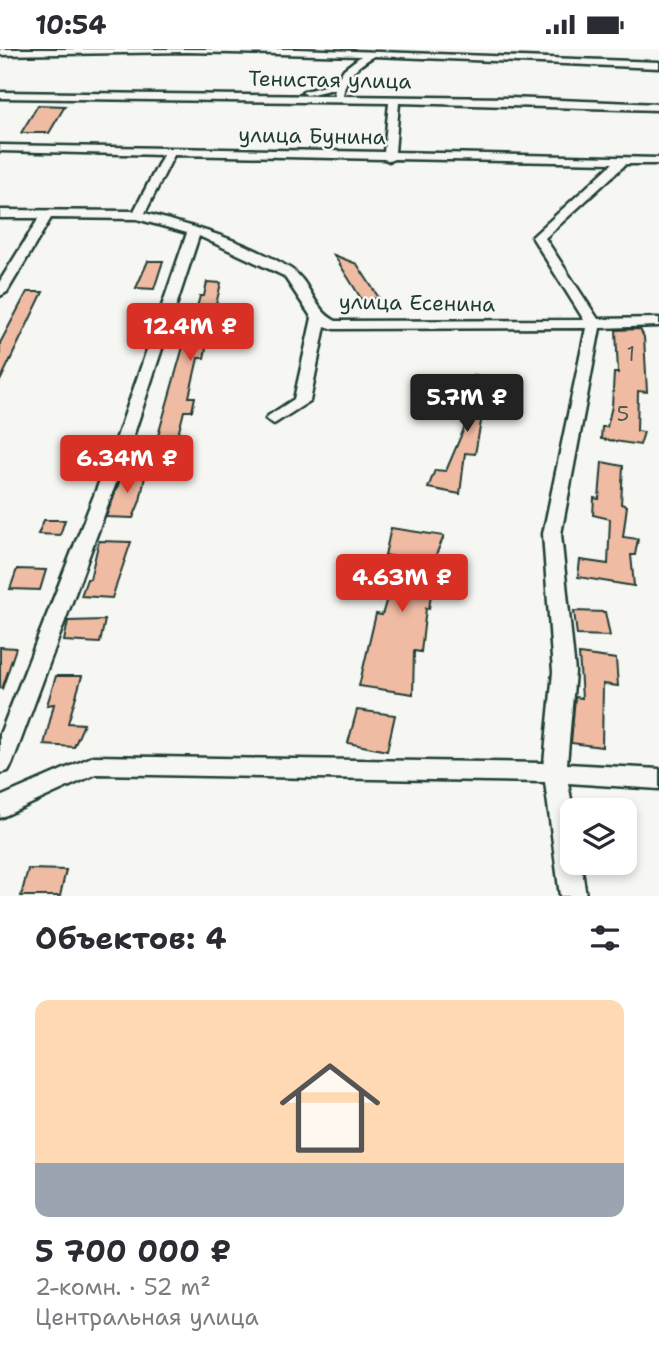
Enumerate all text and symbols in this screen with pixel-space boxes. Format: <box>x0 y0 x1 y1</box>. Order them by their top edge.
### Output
text: 10:54 <box>35 7 106 42</box>
street label: Тенистая улица <box>248 65 412 95</box>
street label: улица Бунина <box>238 121 386 151</box>
street label: улица Есенина <box>339 288 495 318</box>
pin: 12.4M ₽ <box>125 303 255 363</box>
text: 12.4M ₽ <box>143 311 237 341</box>
house number: 1 <box>627 340 635 368</box>
pin: 5.7M ₽ <box>410 375 524 434</box>
text: 5.7M ₽ <box>426 382 508 412</box>
house number: 5 <box>617 400 629 428</box>
pin: 6.34M ₽ <box>62 435 192 495</box>
text: 6.34M ₽ <box>76 443 178 473</box>
pin: 4.63M ₽ <box>337 554 467 614</box>
text: 4.63M ₽ <box>352 562 452 592</box>
map controls <box>560 798 637 875</box>
button: layers <box>560 798 637 875</box>
text: Объектов: 4 <box>35 918 227 959</box>
icon: filters <box>586 919 624 957</box>
icon: home <box>267 1045 393 1171</box>
text: 5 700 000 ₽ <box>35 1231 231 1272</box>
text: 2-комн. · 52 m² <box>35 1272 211 1302</box>
text: Центральная улица <box>35 1302 259 1332</box>

